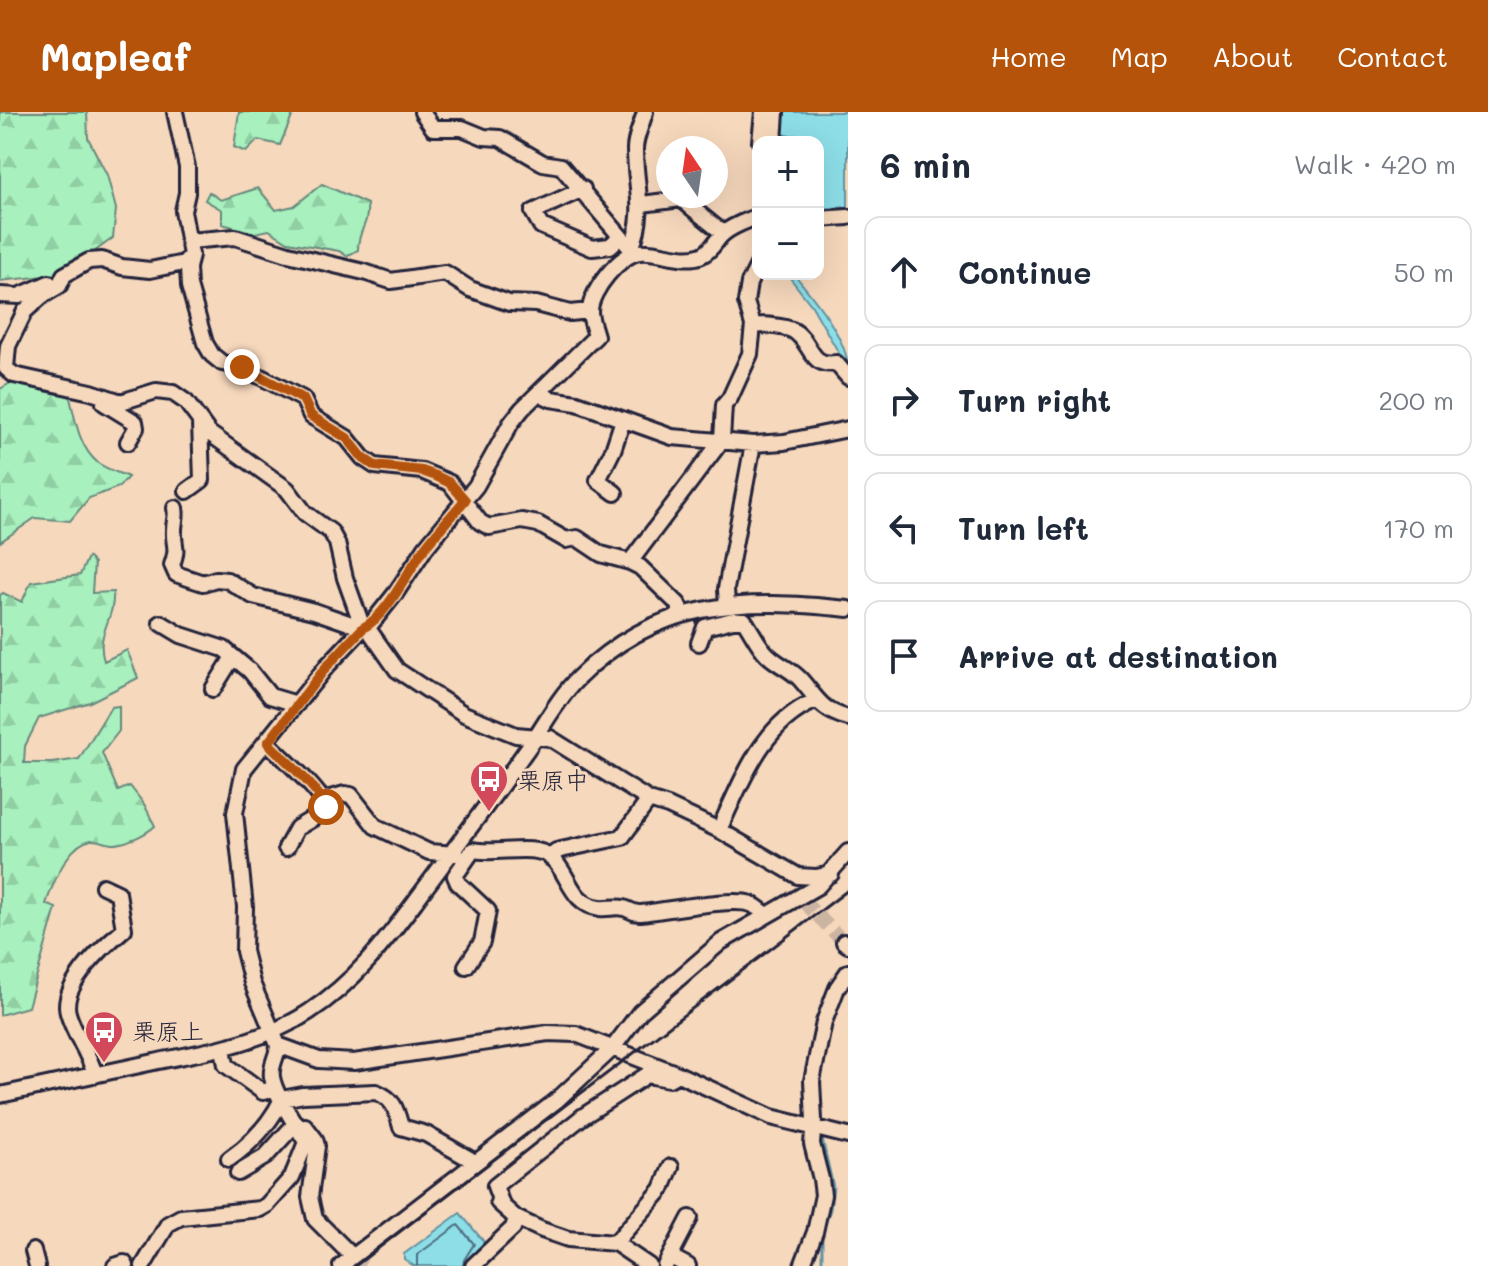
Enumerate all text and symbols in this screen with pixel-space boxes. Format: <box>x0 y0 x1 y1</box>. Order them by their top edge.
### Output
text: Mapleaf <box>40 31 191 81</box>
text: Home <box>991 38 1067 74</box>
text: Map <box>1111 38 1168 74</box>
text: About <box>1212 38 1293 74</box>
text: Contact <box>1337 38 1448 74</box>
north arrow <box>656 136 728 208</box>
map controls <box>752 136 824 280</box>
button: + <box>752 136 824 208</box>
text: 6 min <box>880 142 971 187</box>
text: Walk · 420 m <box>1294 147 1456 181</box>
button: − <box>752 208 824 280</box>
icon: ahead <box>882 250 926 294</box>
text: Continue <box>958 252 1091 292</box>
text: 50 m <box>1394 255 1454 289</box>
route end <box>224 349 260 385</box>
icon: right <box>882 378 926 422</box>
text: Turn right <box>958 380 1111 420</box>
text: 200 m <box>1378 383 1454 417</box>
icon: left <box>882 506 926 550</box>
text: Turn left <box>958 508 1089 548</box>
text: 170 m <box>1383 511 1454 545</box>
icon: arrive <box>882 634 926 678</box>
text: Arrive at destination <box>958 636 1278 676</box>
bus stop icon: 栗原中 <box>468 758 510 813</box>
place label: 栗原中 <box>517 764 589 795</box>
route start <box>308 789 344 825</box>
bus stop icon: 栗原上 <box>83 1009 125 1064</box>
place label: 栗原上 <box>132 1015 204 1046</box>

